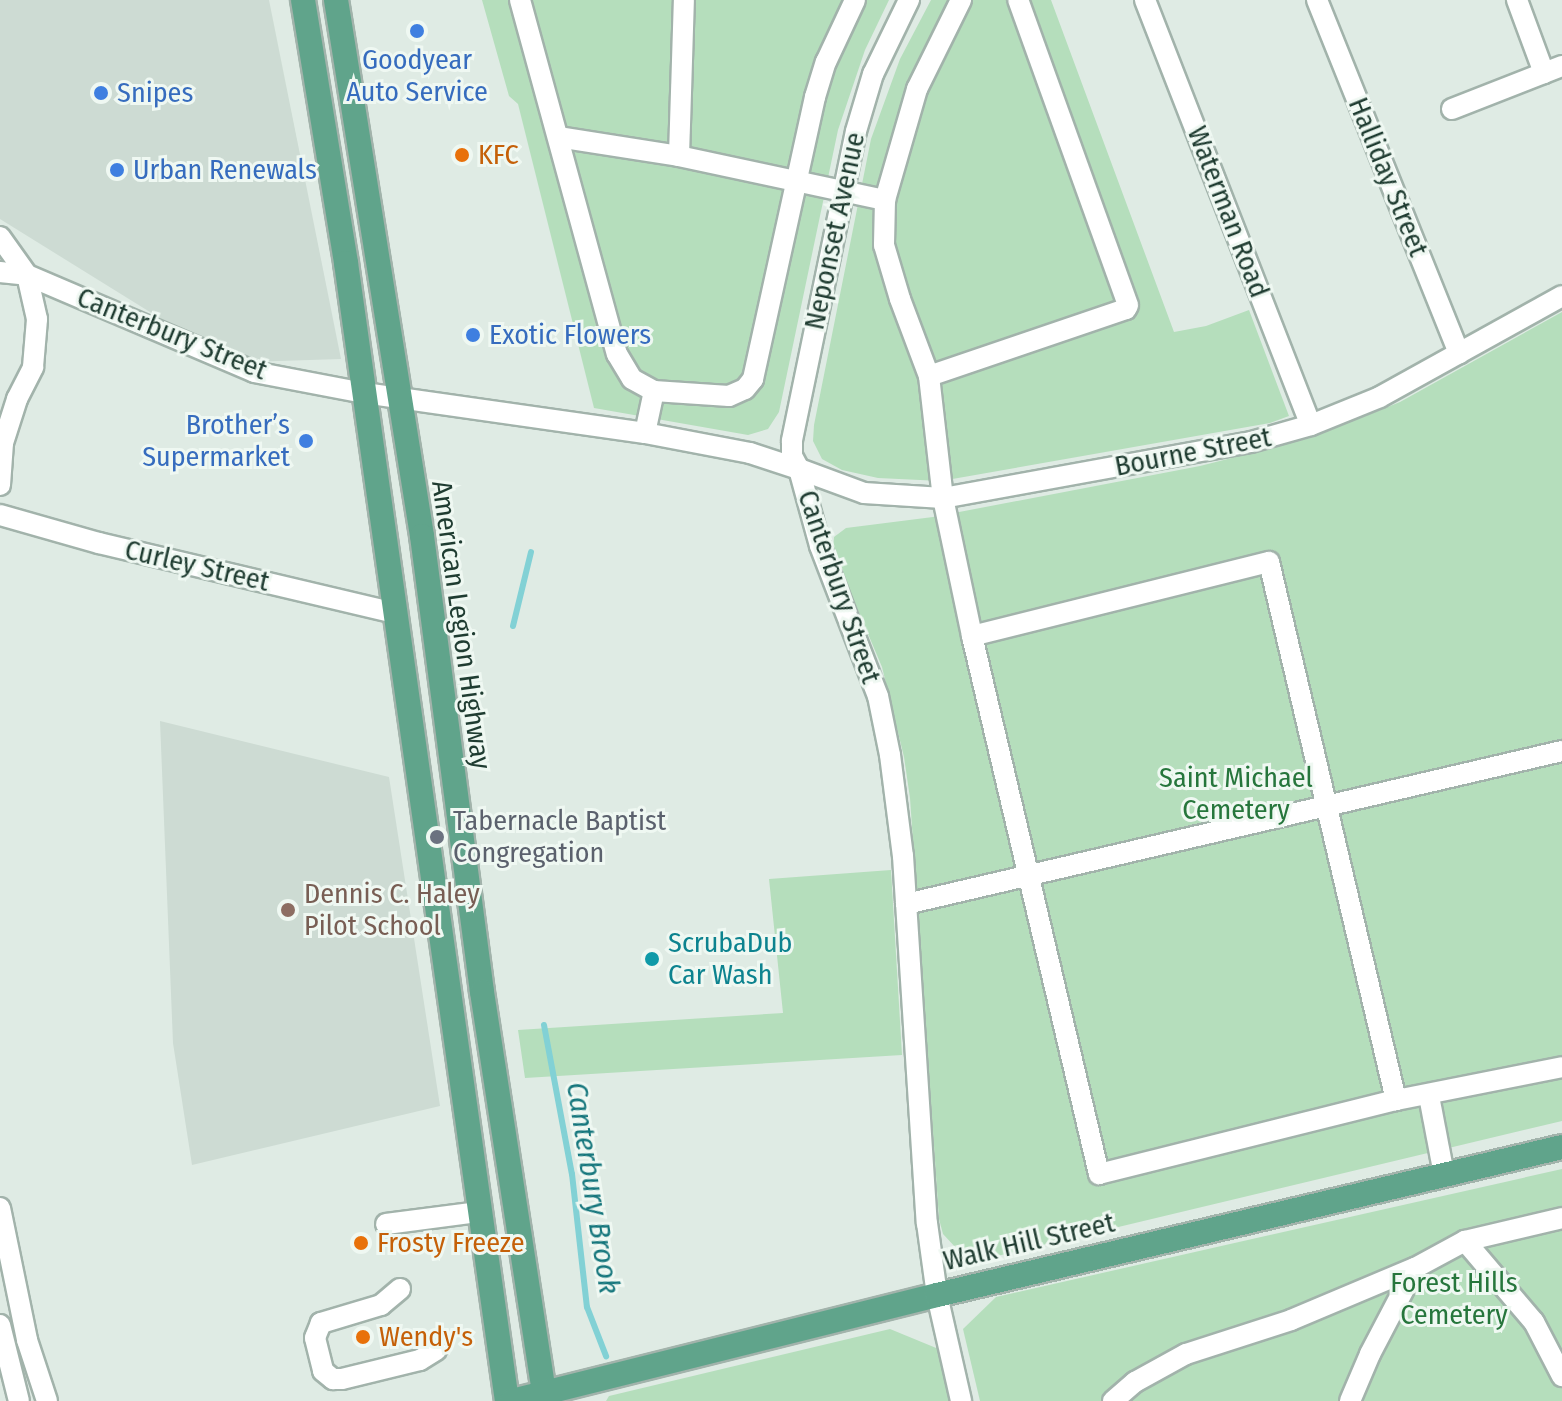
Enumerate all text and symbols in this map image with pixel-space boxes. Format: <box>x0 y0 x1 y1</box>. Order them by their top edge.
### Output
marker: Goodyear Auto Service <box>408 22 426 40</box>
place label: Goodyear Auto Service <box>346 43 488 109</box>
place label: Snipes <box>117 76 193 110</box>
marker: Snipes <box>92 84 110 102</box>
street label: Halliday Street <box>1341 93 1435 261</box>
street label: Waterman Road <box>1180 122 1276 302</box>
street label: Neponset Avenue <box>798 129 872 333</box>
place label: KFC <box>478 138 519 172</box>
marker: KFC <box>453 146 471 164</box>
place label: Urban Renewals <box>133 153 317 187</box>
marker: Urban Renewals <box>108 161 126 179</box>
street label: Canterbury Street <box>72 281 272 387</box>
place label: Exotic Flowers <box>489 318 651 352</box>
marker: Exotic Flowers <box>464 326 482 344</box>
place label: Brother’s Supermarket <box>142 408 290 474</box>
street label: Bourne Street <box>1112 420 1274 484</box>
marker: Brother’s Supermarket <box>297 432 315 450</box>
street label: American Legion Highway <box>424 478 498 772</box>
street label: Canterbury Street <box>790 486 888 688</box>
street label: Curley Street <box>122 533 272 599</box>
park label: Saint Michael Cemetery <box>1159 761 1313 827</box>
place label: Tabernacle Baptist Congregation <box>453 804 666 870</box>
marker: Tabernacle Baptist Congregation <box>428 828 446 846</box>
place label: Dennis C. Haley Pilot School <box>304 877 480 943</box>
marker: Dennis C. Haley Pilot School <box>279 901 297 919</box>
place label: ScrubaDub Car Wash <box>668 926 792 992</box>
marker: ScrubaDub Car Wash <box>643 950 661 968</box>
water label: Canterbury Brook <box>558 1080 628 1296</box>
street label: Walk Hill Street <box>940 1206 1118 1278</box>
place label: Frosty Freeze <box>377 1226 525 1260</box>
marker: Frosty Freeze <box>352 1234 370 1252</box>
park label: Forest Hills Cemetery <box>1390 1266 1518 1332</box>
place label: Wendy's <box>379 1320 473 1354</box>
marker: Wendy's <box>354 1328 372 1346</box>

